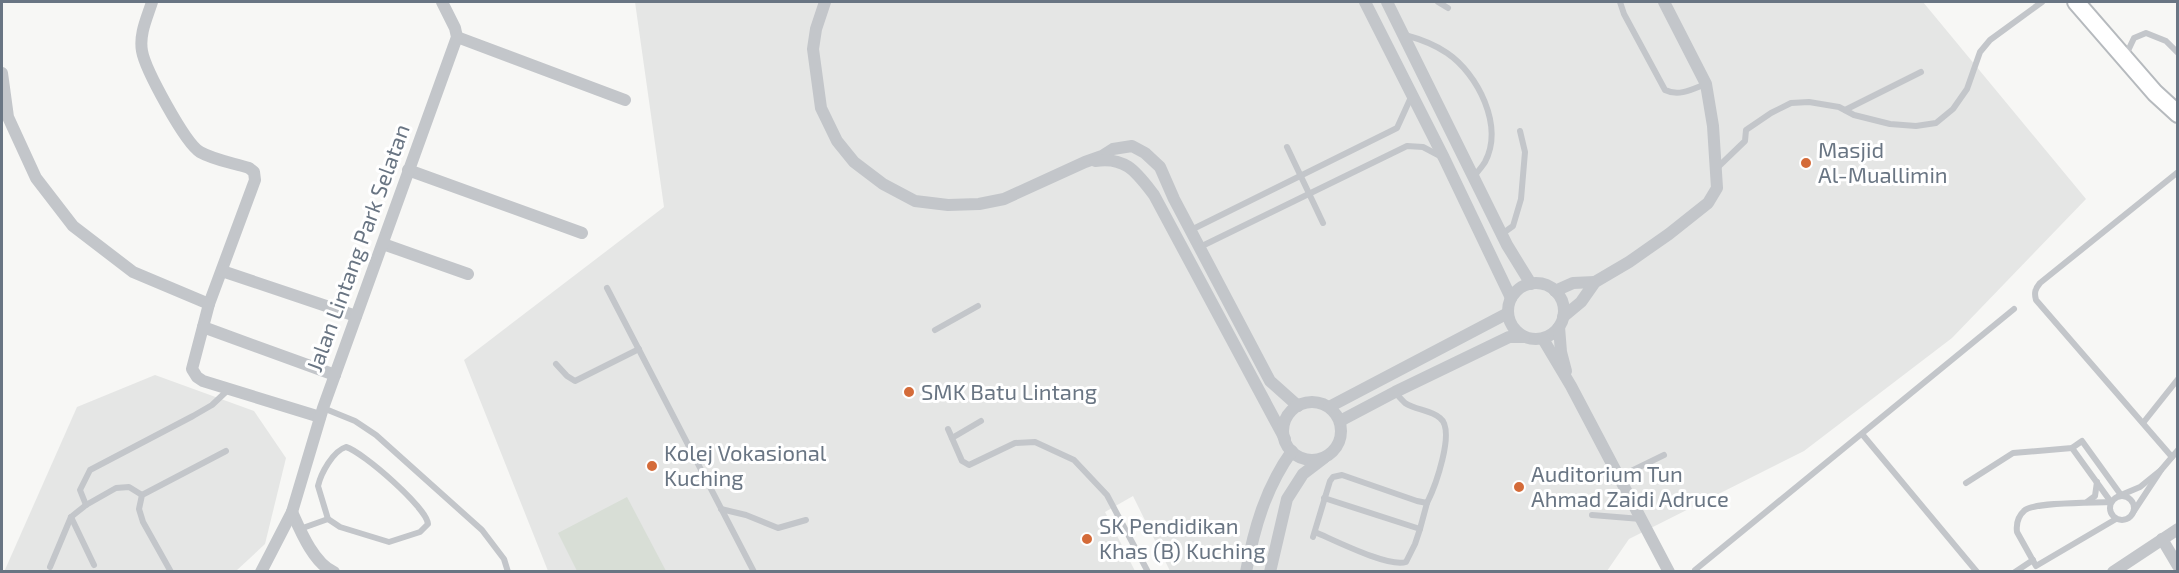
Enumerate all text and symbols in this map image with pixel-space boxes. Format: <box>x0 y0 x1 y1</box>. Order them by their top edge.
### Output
street label: Jalan Lintang Park Selatan <box>300 120 414 375</box>
place label: Masjid Al-Muallimin <box>1818 136 1948 187</box>
marker: Masjid Al-Muallimin <box>1799 156 1813 170</box>
place label: SMK Batu Lintang <box>921 378 1097 404</box>
marker: SMK Batu Lintang <box>902 385 916 399</box>
place label: Kolej Vokasional Kuching <box>664 439 827 490</box>
marker: Kolej Vokasional Kuching <box>645 459 659 473</box>
place label: Auditorium Tun Ahmad Zaidi Adruce <box>1531 460 1729 511</box>
marker: Auditorium Tun Ahmad Zaidi Adruce <box>1512 480 1526 494</box>
place label: SK Pendidikan Khas (B) Kuching <box>1099 512 1265 563</box>
marker: SK Pendidikan Khas (B) Kuching <box>1080 532 1094 546</box>

